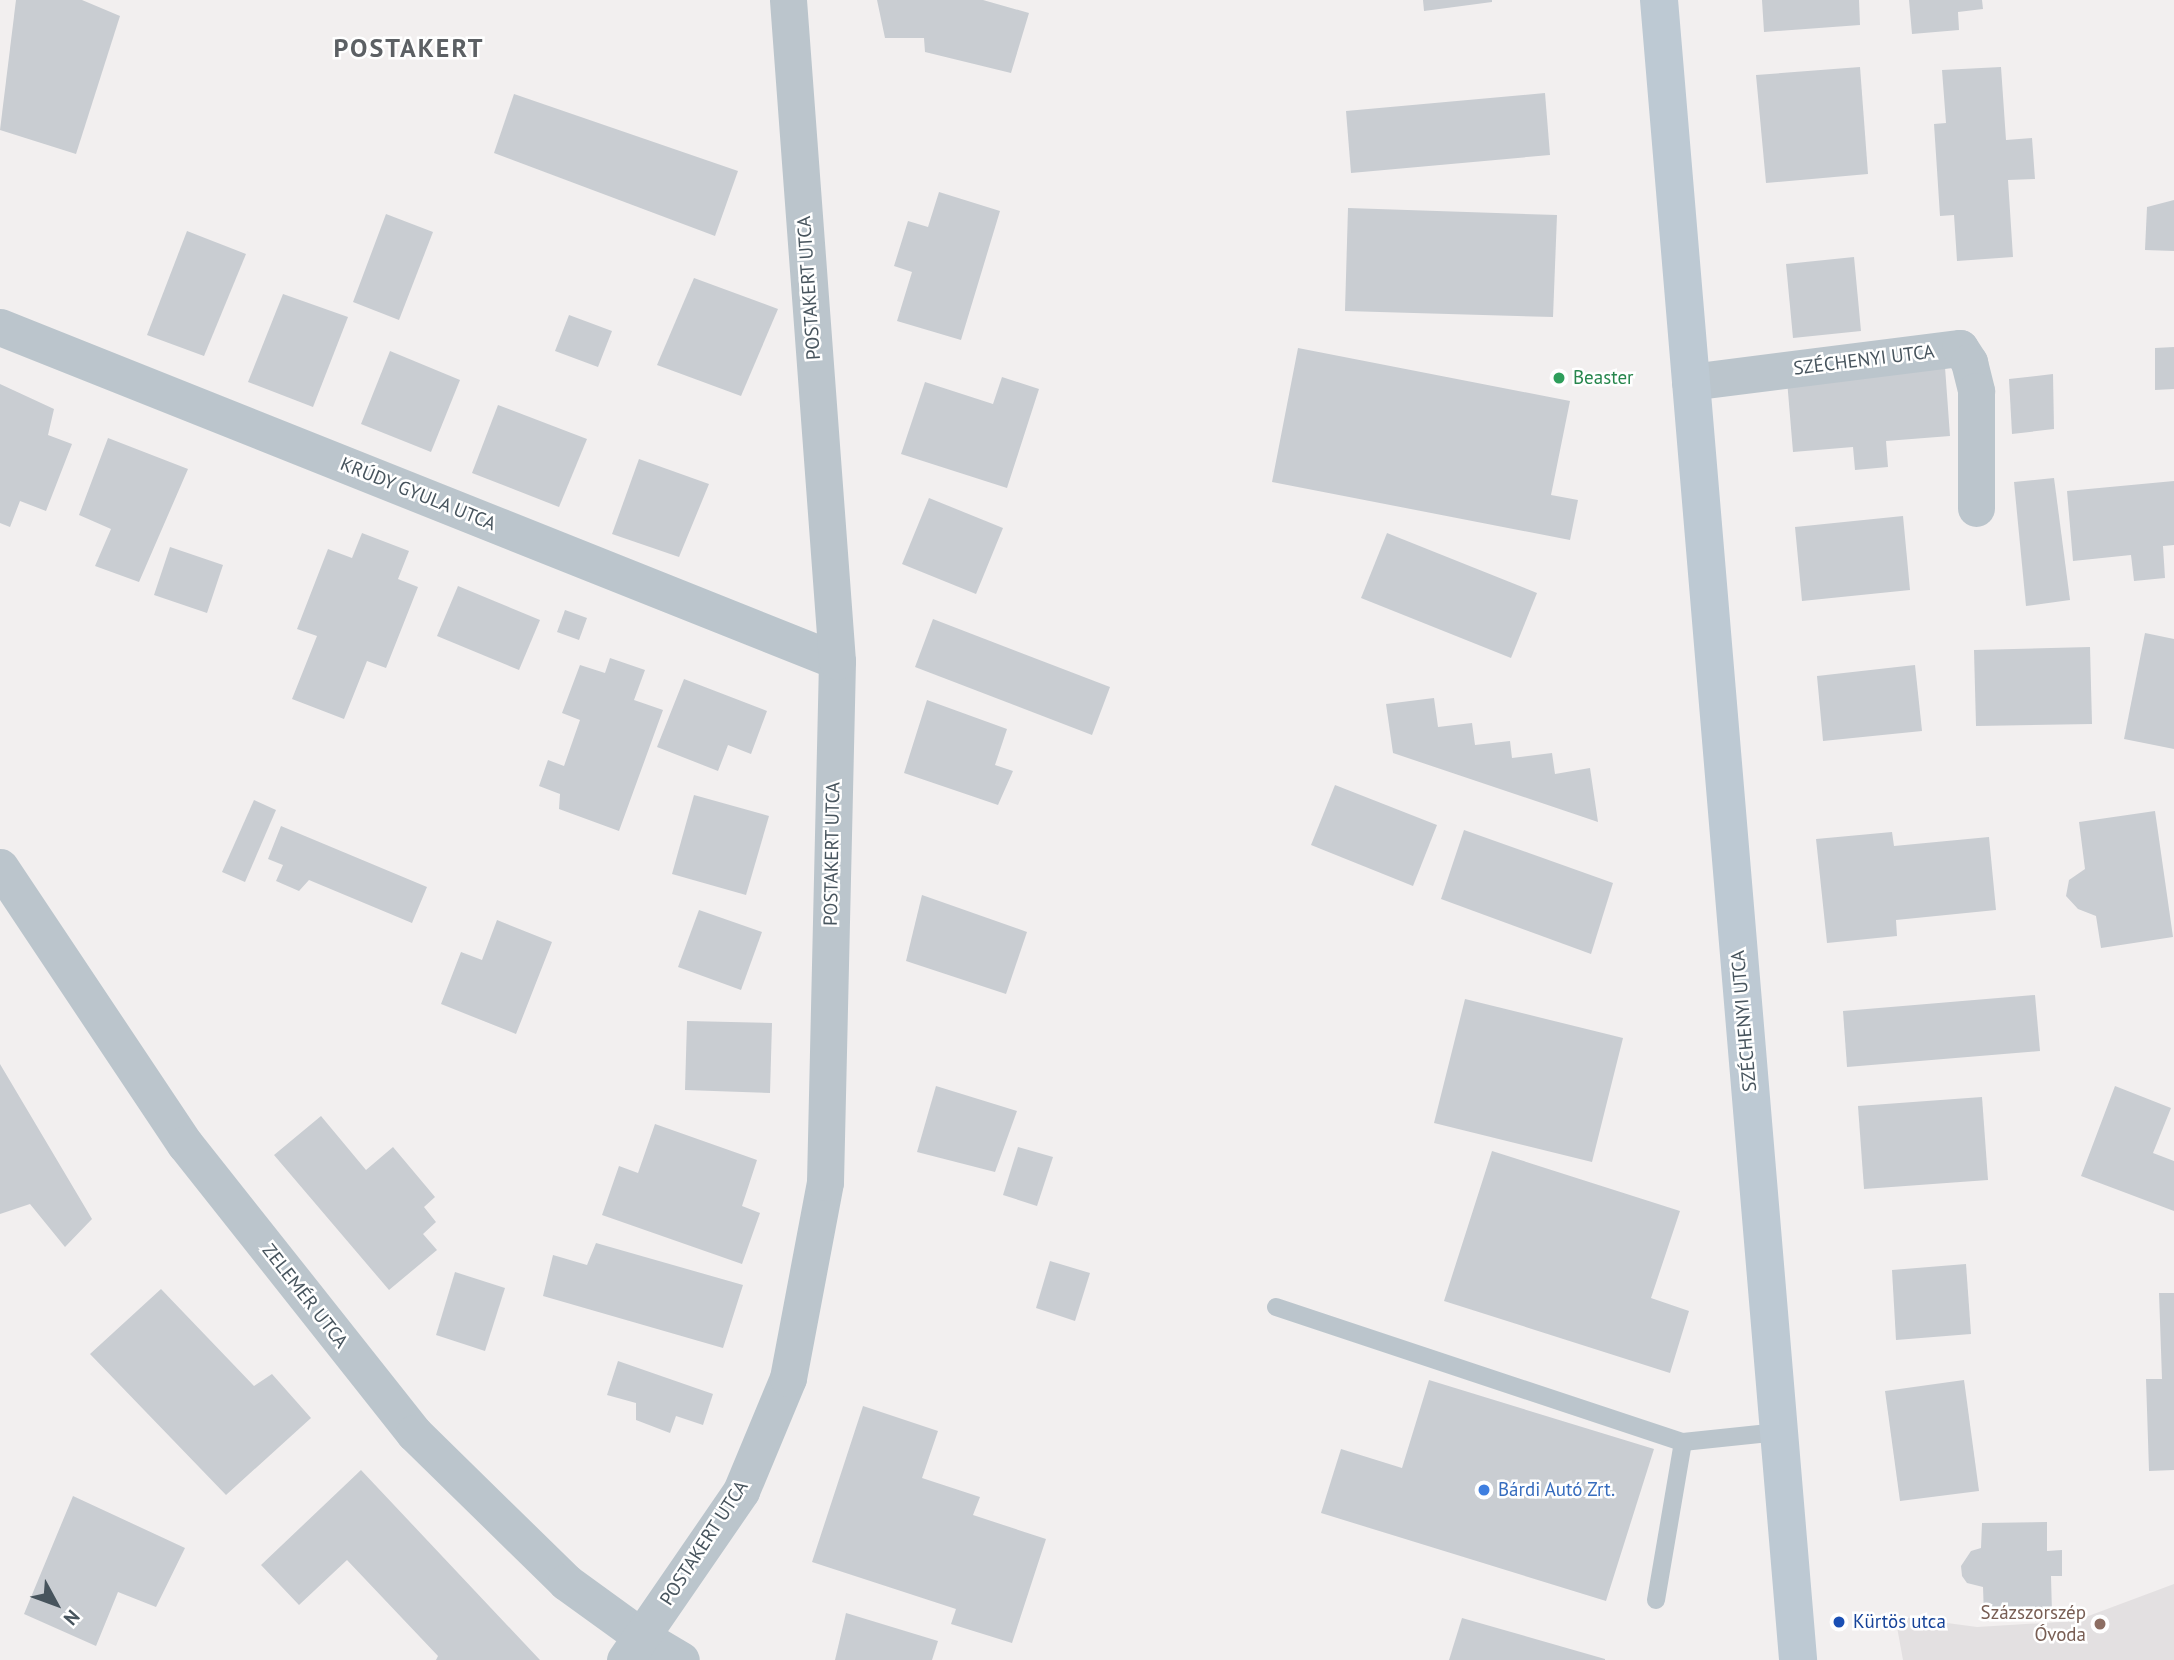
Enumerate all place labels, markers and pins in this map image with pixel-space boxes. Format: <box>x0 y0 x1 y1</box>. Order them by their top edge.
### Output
place label: Beaster <box>1573 367 1634 389</box>
marker: Beaster <box>1551 370 1567 386</box>
place label: Bárdi Autó Zrt. <box>1498 1479 1616 1501</box>
marker: Bárdi Autó Zrt. <box>1476 1482 1492 1498</box>
place label: Százszorszép Óvoda <box>1981 1602 2086 1646</box>
place label: Kürtös utca <box>1853 1611 1946 1633</box>
marker: Kürtös utca <box>1831 1614 1847 1630</box>
marker: Százszorszép Óvoda <box>2092 1616 2108 1632</box>

